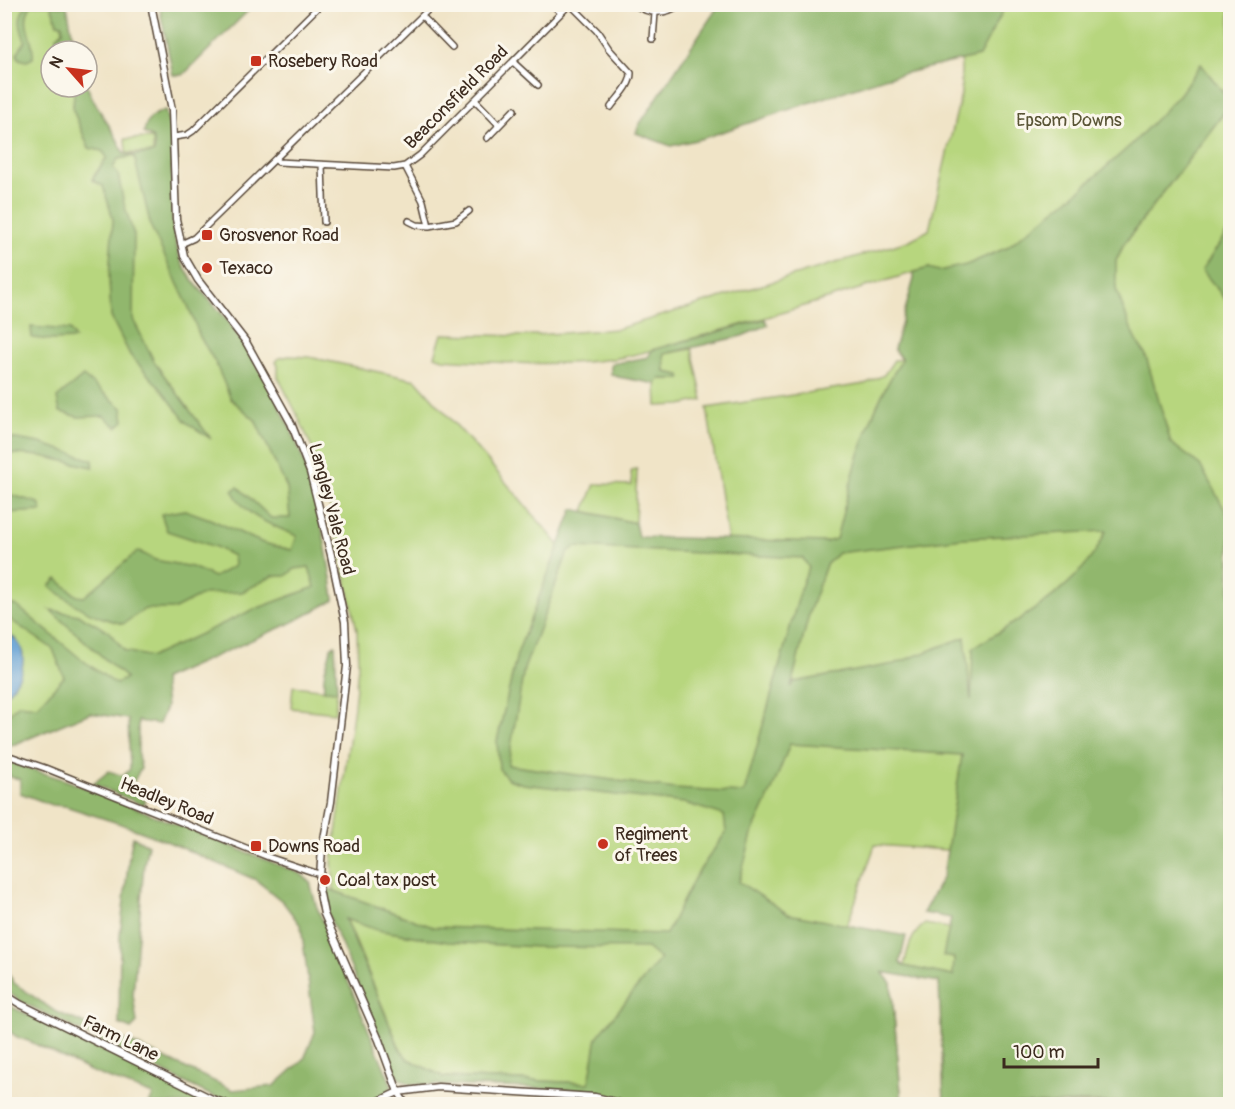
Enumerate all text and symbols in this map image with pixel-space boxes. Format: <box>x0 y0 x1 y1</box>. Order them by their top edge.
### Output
north arrow <box>39 39 99 99</box>
street label: Beaconsfield Road <box>400 41 513 154</box>
place label: Rosebery Road <box>268 50 378 73</box>
text: N <box>45 53 68 72</box>
marker: Rosebery Road <box>249 54 263 68</box>
park label: Epsom Downs <box>1016 109 1122 132</box>
place label: Grosvenor Road <box>219 224 339 247</box>
marker: Grosvenor Road <box>200 228 214 242</box>
place label: Texaco <box>219 257 273 280</box>
marker: Texaco <box>200 261 214 275</box>
street label: Langley Vale Road <box>303 441 360 578</box>
street label: Headley Road <box>117 772 217 831</box>
place label: Regiment of Trees <box>615 823 689 867</box>
place label: Downs Road <box>268 835 360 858</box>
marker: Regiment of Trees <box>596 837 610 851</box>
marker: Downs Road <box>249 839 263 853</box>
place label: Coal tax post <box>337 869 437 892</box>
marker: Coal tax post <box>318 873 332 887</box>
street label: Farm Lane <box>79 1010 163 1067</box>
scale bar <box>1004 1031 1098 1069</box>
text: 100 m <box>1013 1041 1065 1064</box>

